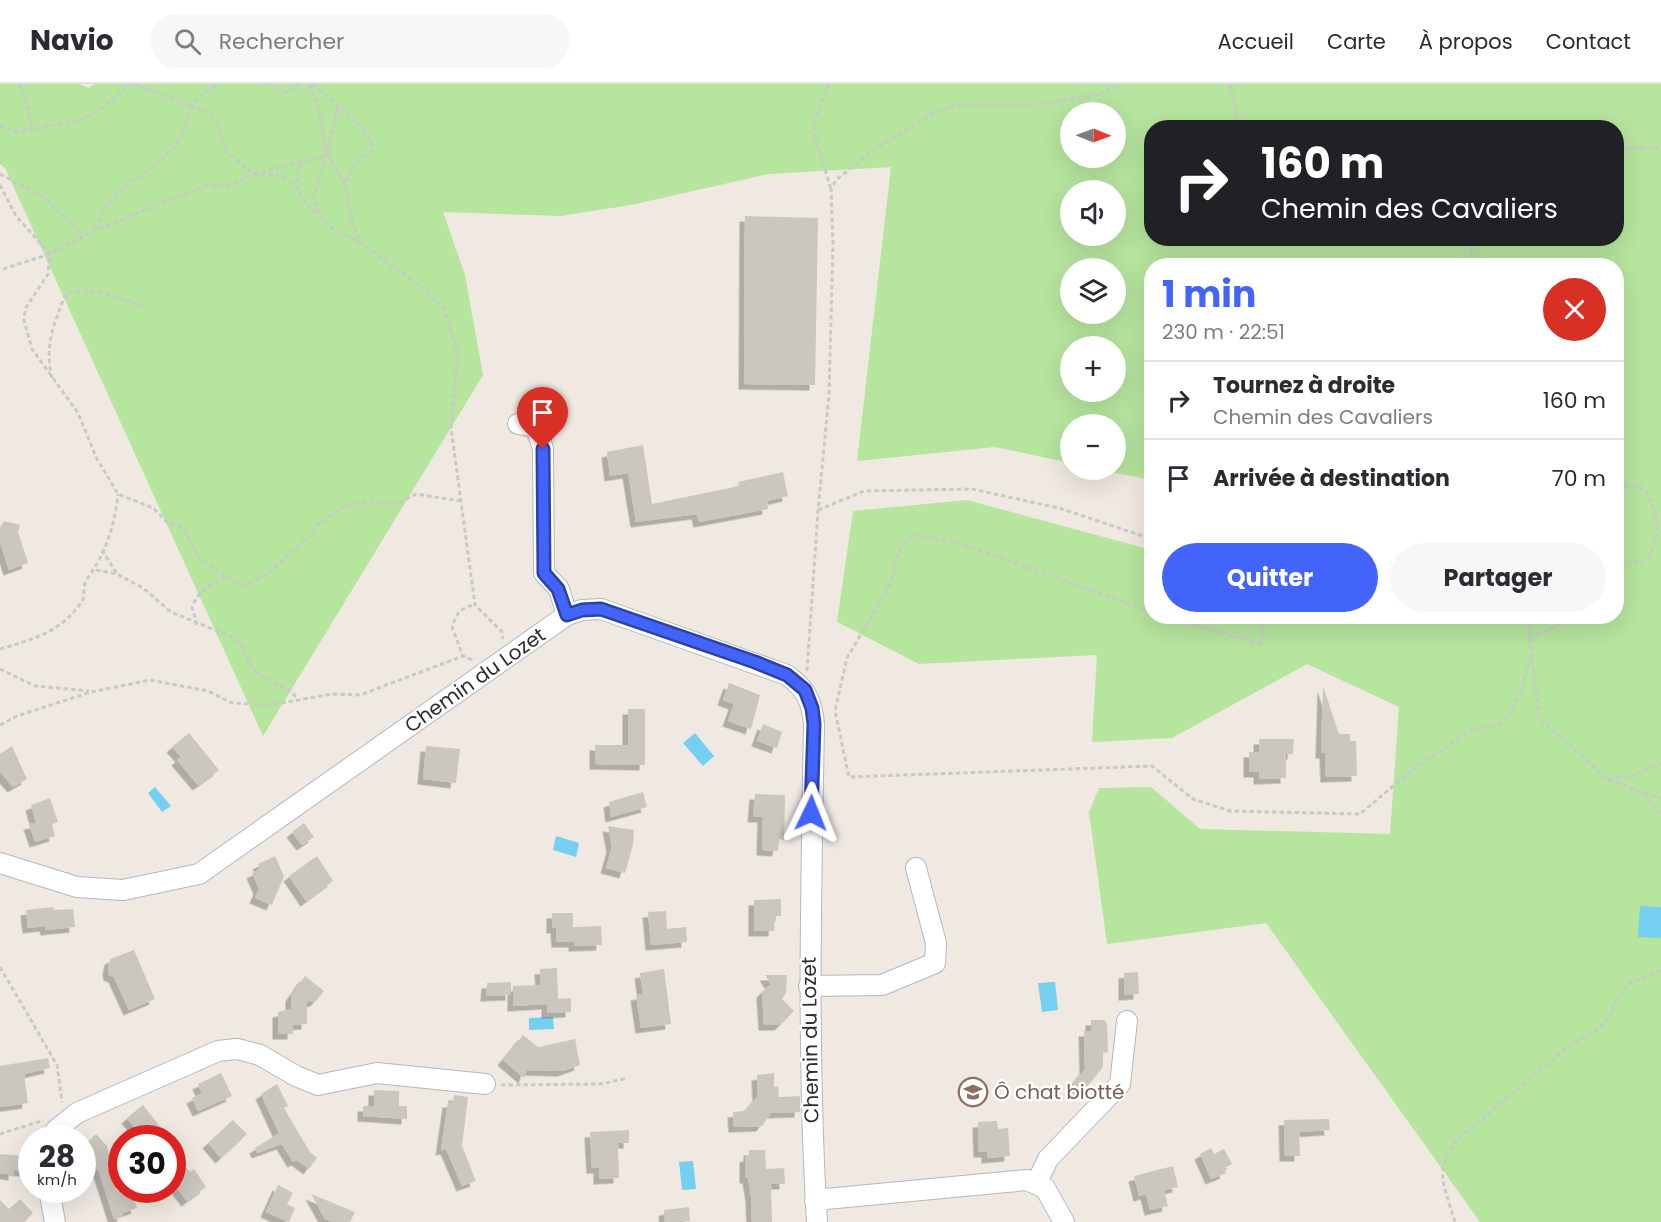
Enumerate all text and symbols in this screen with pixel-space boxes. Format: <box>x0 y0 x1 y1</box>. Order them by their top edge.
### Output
search box <box>150 14 570 68</box>
text: Navio <box>30 21 114 60</box>
icon: search <box>171 25 204 58</box>
text: Rechercher <box>219 26 344 57</box>
text: Accueil <box>1217 27 1294 56</box>
text: Carte <box>1327 27 1386 56</box>
text: À propos <box>1419 27 1513 56</box>
text: Contact <box>1546 27 1631 56</box>
north arrow <box>1060 102 1126 168</box>
map controls <box>1060 102 1126 480</box>
text: 160 m <box>1261 134 1384 193</box>
icon: right <box>1162 144 1240 222</box>
button: sound <box>1060 180 1126 246</box>
text: Chemin des Cavaliers <box>1261 190 1558 227</box>
button: layers <box>1060 258 1126 324</box>
text: 1 min <box>1162 269 1256 320</box>
button: close <box>1543 278 1606 341</box>
text: 230 m · 22:51 <box>1162 318 1285 346</box>
button: + <box>1060 336 1126 402</box>
text: Tournez à droite <box>1213 370 1395 401</box>
icon: right <box>1162 384 1195 417</box>
text: 160 m <box>1543 385 1606 416</box>
pin <box>517 387 568 449</box>
icon: arrive <box>526 396 559 429</box>
text: Chemin des Cavaliers <box>1213 403 1433 431</box>
button: − <box>1060 414 1126 480</box>
icon: arrive <box>1162 462 1195 495</box>
text: Arrivée à destination <box>1213 463 1450 494</box>
text: 70 m <box>1552 463 1606 494</box>
button: Quitter <box>1162 543 1378 612</box>
button: Partager <box>1390 543 1606 612</box>
street label: Chemin du Lozet <box>399 621 551 739</box>
position arrow <box>779 781 843 845</box>
street label: Chemin du Lozet <box>795 957 825 1123</box>
school or university icon: Ô chat biotté <box>957 1076 989 1108</box>
place label: Ô chat biotté <box>994 1078 1124 1106</box>
speed limit sign: 30 <box>108 1125 186 1203</box>
text: 28 <box>39 1135 75 1178</box>
text: km/h <box>37 1169 77 1190</box>

